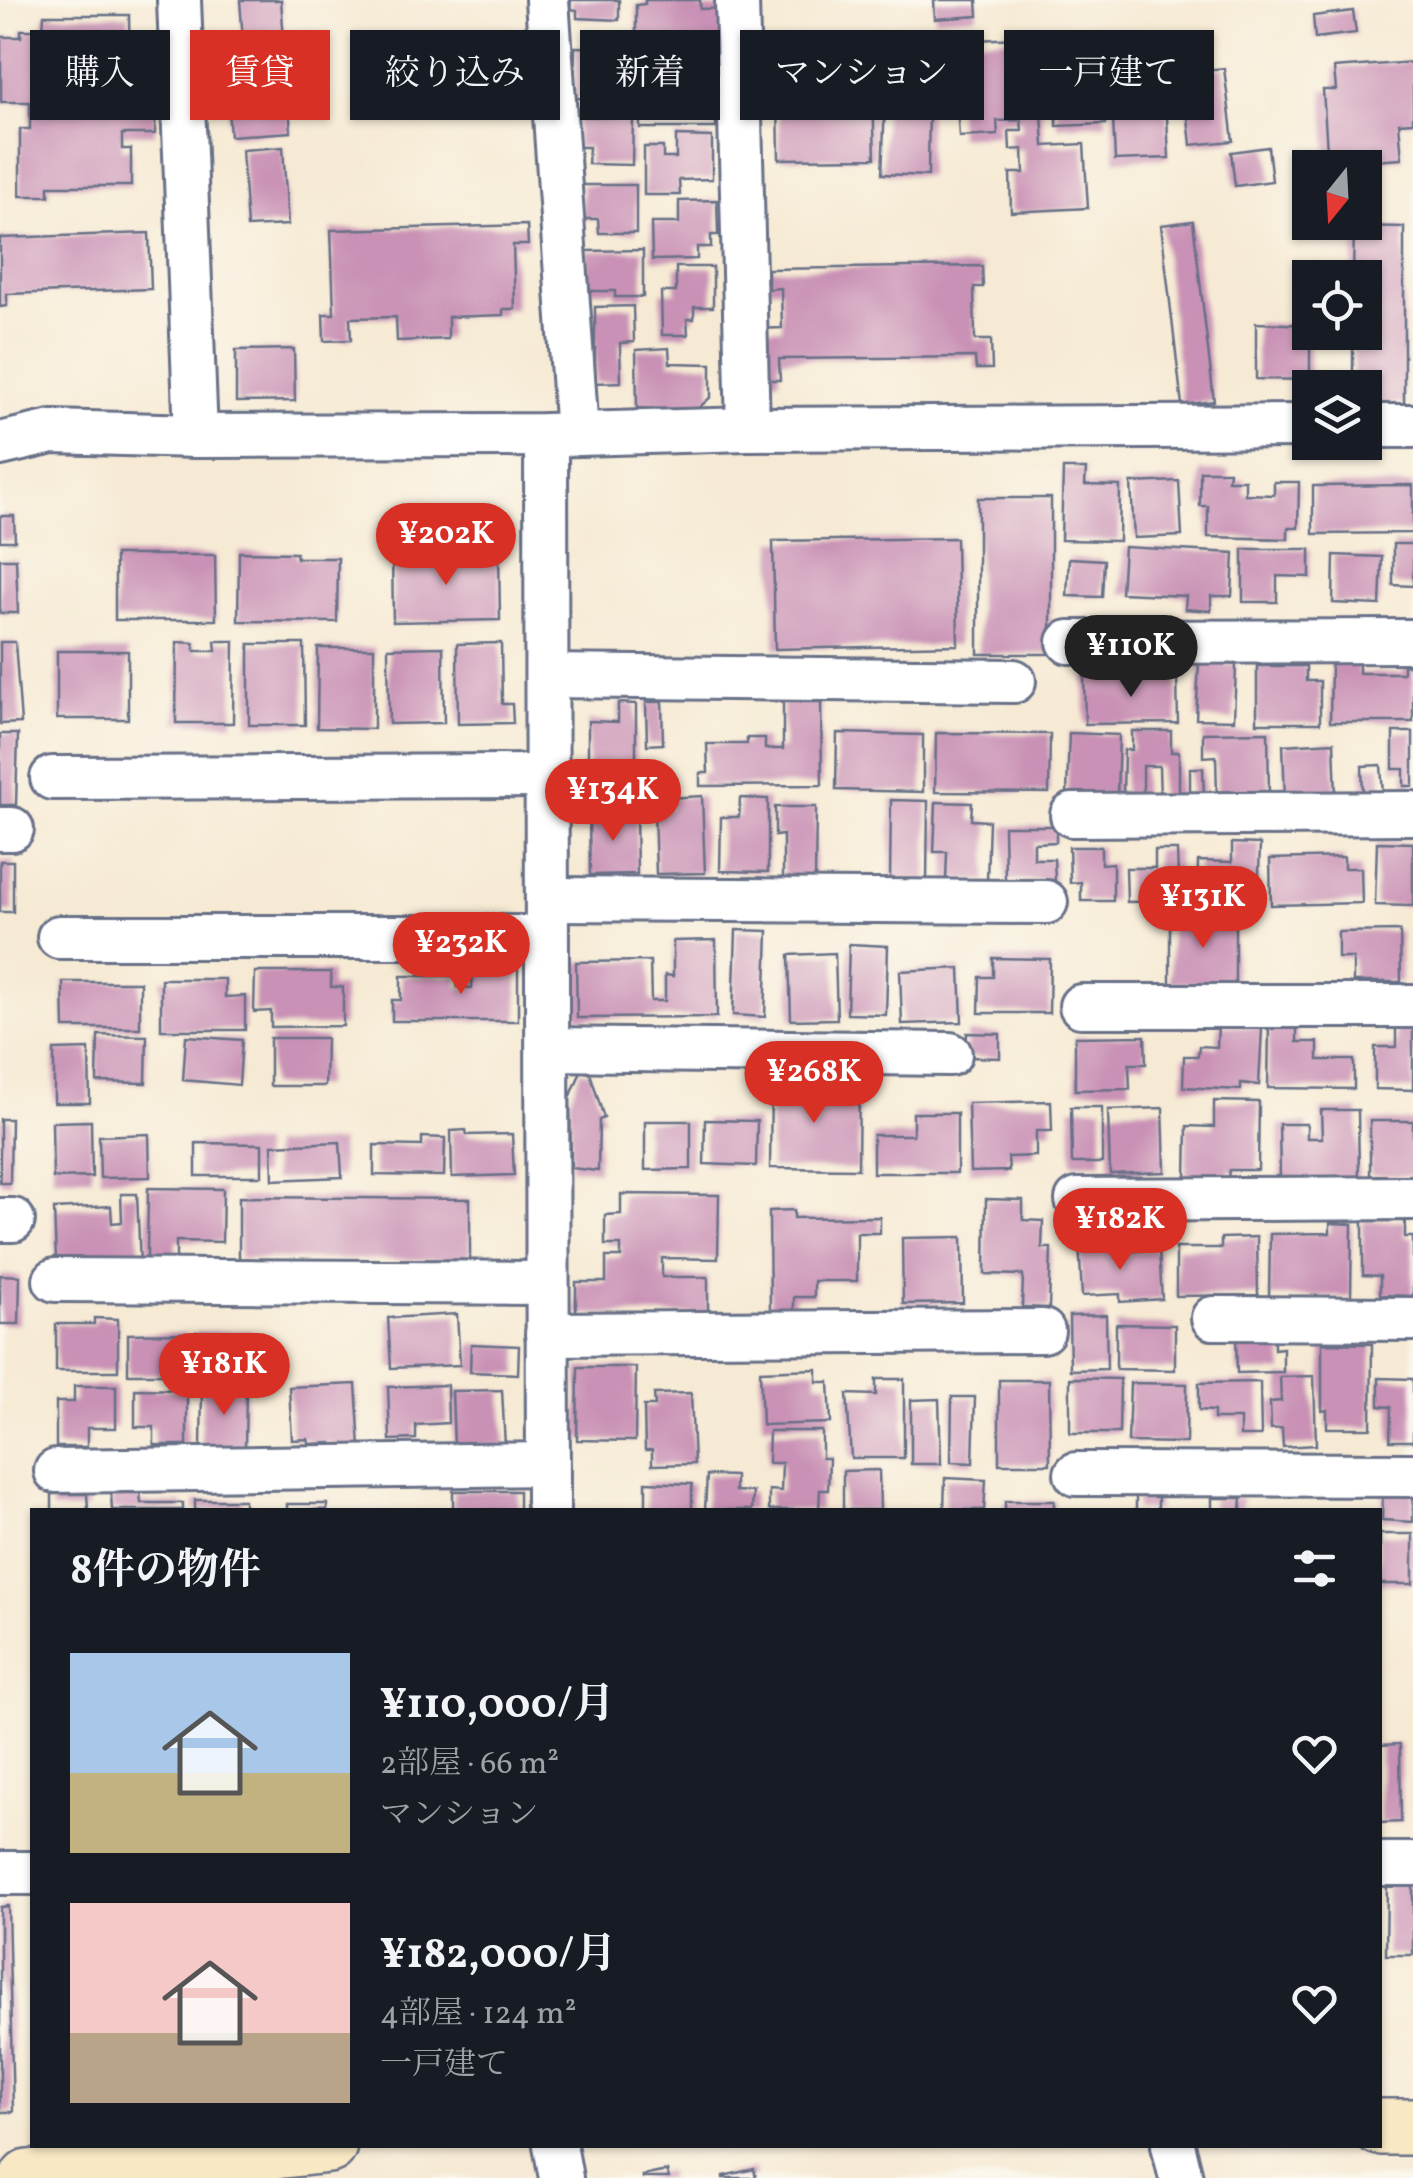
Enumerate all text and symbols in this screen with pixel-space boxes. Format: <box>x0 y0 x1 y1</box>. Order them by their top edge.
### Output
chip: 購入 <box>30 30 170 120</box>
chip: 賃貸 <box>190 30 330 120</box>
chip: 絞り込み <box>350 30 560 120</box>
chip: 新着 <box>580 30 720 120</box>
chip: マンション <box>740 30 984 120</box>
chip: 一戸建て <box>1004 30 1214 120</box>
north arrow <box>1292 150 1382 240</box>
map controls <box>1292 150 1382 460</box>
button: locate <box>1292 260 1382 350</box>
button: layers <box>1292 370 1382 460</box>
pin: ¥202K <box>376 503 516 588</box>
text: ¥202K <box>398 513 494 557</box>
pin: ¥110K <box>1061 615 1201 700</box>
text: ¥110K <box>1087 625 1175 669</box>
pin: ¥134K <box>543 759 683 844</box>
text: ¥134K <box>567 769 659 813</box>
pin: ¥131K <box>1133 866 1273 951</box>
text: ¥131K <box>1160 876 1246 920</box>
pin: ¥232K <box>391 912 531 997</box>
text: ¥232K <box>415 922 507 966</box>
pin: ¥268K <box>744 1041 884 1126</box>
text: ¥268K <box>766 1051 862 1095</box>
pin: ¥182K <box>1050 1188 1190 1273</box>
text: ¥182K <box>1075 1198 1165 1242</box>
pin: ¥181K <box>154 1333 294 1418</box>
text: ¥181K <box>181 1343 267 1387</box>
icon: filters <box>1287 1541 1342 1596</box>
text: 8件の物件 <box>70 1543 261 1602</box>
text: ¥110,000/月 <box>380 1677 615 1736</box>
icon: home <box>150 1693 270 1813</box>
icon: heart <box>1287 1726 1342 1781</box>
text: 2部屋 · 66 m² <box>380 1743 559 1787</box>
text: マンション <box>380 1794 539 1838</box>
text: ¥182,000/月 <box>380 1927 616 1986</box>
icon: home <box>150 1943 270 2063</box>
icon: heart <box>1287 1976 1342 2031</box>
text: 4部屋 · 124 m² <box>380 1993 576 2037</box>
text: 一戸建て <box>380 2044 508 2088</box>

